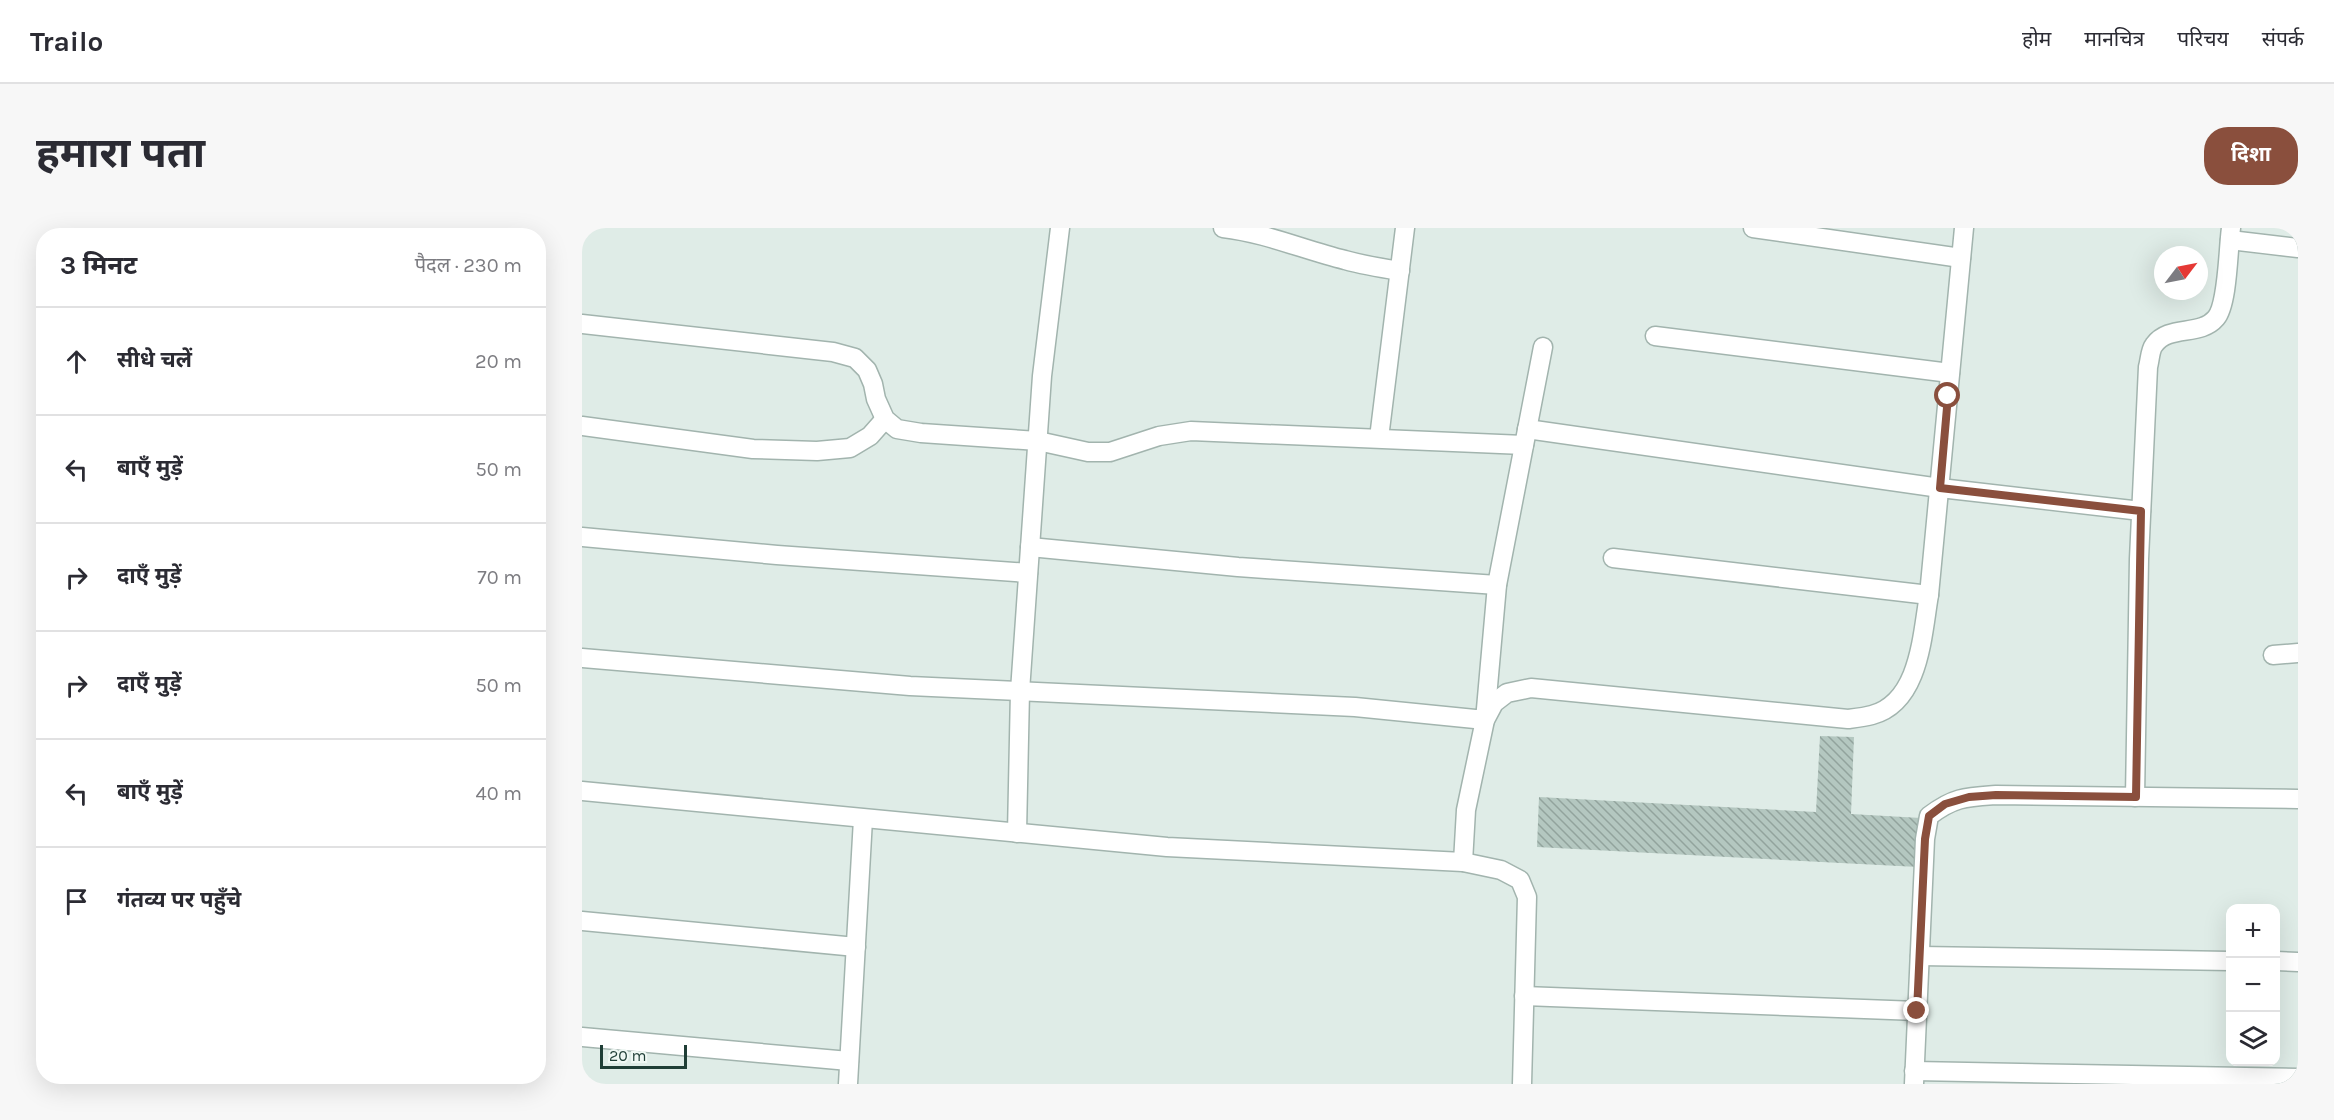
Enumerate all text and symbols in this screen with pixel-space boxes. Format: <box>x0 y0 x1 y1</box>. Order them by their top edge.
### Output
text: Trailo <box>30 25 103 58</box>
text: होम <box>2022 27 2051 51</box>
text: मानचित्र <box>2084 27 2144 51</box>
text: परिचय <box>2177 27 2229 51</box>
text: संपर्क <box>2262 27 2304 51</box>
button: दिशा <box>2204 127 2298 185</box>
text: हमारा पता <box>36 128 205 178</box>
north arrow <box>2154 246 2208 300</box>
text: 3 मिनट <box>60 250 137 281</box>
text: पैदल · 230 m <box>415 254 522 277</box>
icon: ahead <box>60 345 93 378</box>
text: सीधे चलें <box>117 347 192 373</box>
text: 20 m <box>475 350 522 373</box>
route start <box>1934 382 1960 408</box>
icon: left <box>60 453 93 486</box>
text: बाएँ मुड़ें <box>117 455 183 481</box>
text: 50 m <box>475 458 522 481</box>
icon: right <box>60 561 93 594</box>
text: दाएँ मुड़ें <box>117 563 182 589</box>
text: 70 m <box>477 566 522 589</box>
icon: right <box>60 669 93 702</box>
text: दाएँ मुड़ें <box>117 671 182 697</box>
text: 50 m <box>475 674 522 697</box>
icon: left <box>60 777 93 810</box>
text: बाएँ मुड़ें <box>117 779 183 805</box>
text: 40 m <box>476 782 522 805</box>
icon: arrive <box>60 885 93 918</box>
text: गंतव्य पर पहुँचे <box>117 887 241 913</box>
map controls <box>2226 904 2280 1066</box>
button: + <box>2226 904 2280 958</box>
button: − <box>2226 958 2280 1012</box>
route end <box>1903 997 1929 1023</box>
button: layers <box>2226 1012 2280 1066</box>
scale bar <box>600 1042 687 1070</box>
text: 20 m <box>609 1046 647 1065</box>

